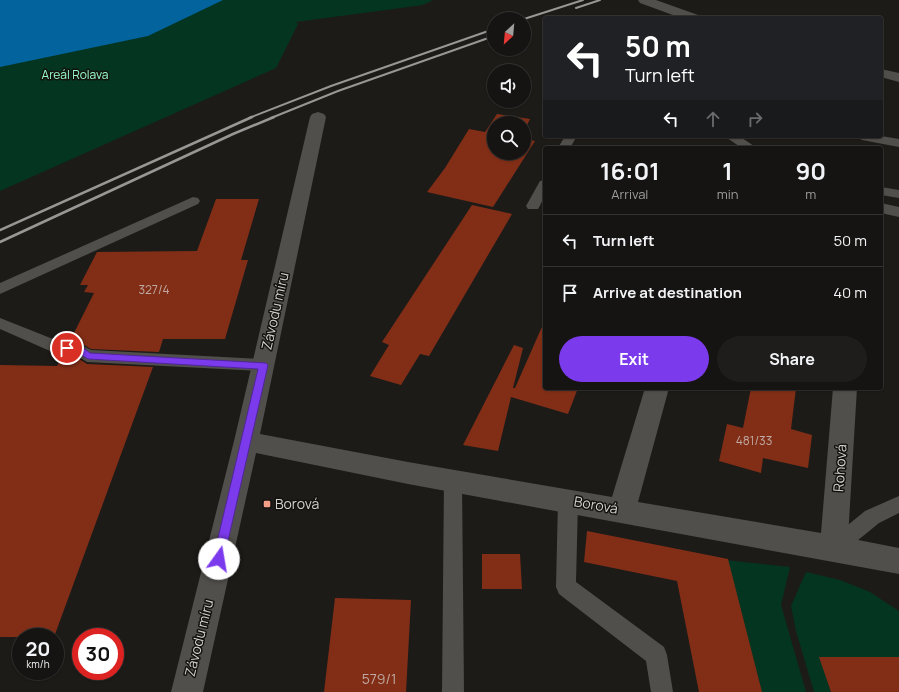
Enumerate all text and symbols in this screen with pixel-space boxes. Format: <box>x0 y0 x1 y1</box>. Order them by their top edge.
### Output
north arrow <box>487 12 531 56</box>
map controls <box>487 12 531 160</box>
text: 50 m <box>625 27 691 65</box>
icon: left <box>559 32 611 84</box>
text: Turn left <box>625 63 695 87</box>
button: sound <box>487 64 531 108</box>
park label: Areál Rolava <box>42 66 108 83</box>
icon: left <box>660 108 682 130</box>
icon: ahead <box>702 108 724 130</box>
icon: right <box>744 108 766 130</box>
button: search <box>487 116 531 160</box>
text: 16:01 <box>600 154 660 187</box>
text: 1 <box>722 154 733 187</box>
text: 90 <box>795 154 826 187</box>
text: Arrival <box>611 185 648 203</box>
text: min <box>717 185 739 203</box>
text: m <box>805 185 816 203</box>
icon: left <box>559 230 581 252</box>
text: Turn left <box>593 230 655 251</box>
text: 50 m <box>833 230 867 251</box>
street label: Závodu míru <box>256 270 293 352</box>
house number: 327/4 <box>138 281 170 298</box>
icon: arrive <box>559 282 581 304</box>
text: Arrive at destination <box>593 282 742 303</box>
text: 40 m <box>833 282 867 303</box>
pin <box>50 331 84 365</box>
button: Exit <box>559 336 709 382</box>
button: Share <box>717 336 867 382</box>
icon: arrive <box>56 337 78 359</box>
house number: 481/33 <box>736 432 772 449</box>
street label: Rohová <box>828 443 851 493</box>
street label: Borová <box>573 491 620 518</box>
place label: Borová <box>275 494 319 513</box>
marker: Borová <box>262 499 272 509</box>
position arrow <box>198 538 240 580</box>
street label: Závodu míru <box>180 597 217 679</box>
speed limit sign: 30 <box>72 628 124 680</box>
text: 20 <box>25 635 51 662</box>
text: km/h <box>26 657 50 671</box>
house number: 579/1 <box>362 669 396 688</box>

